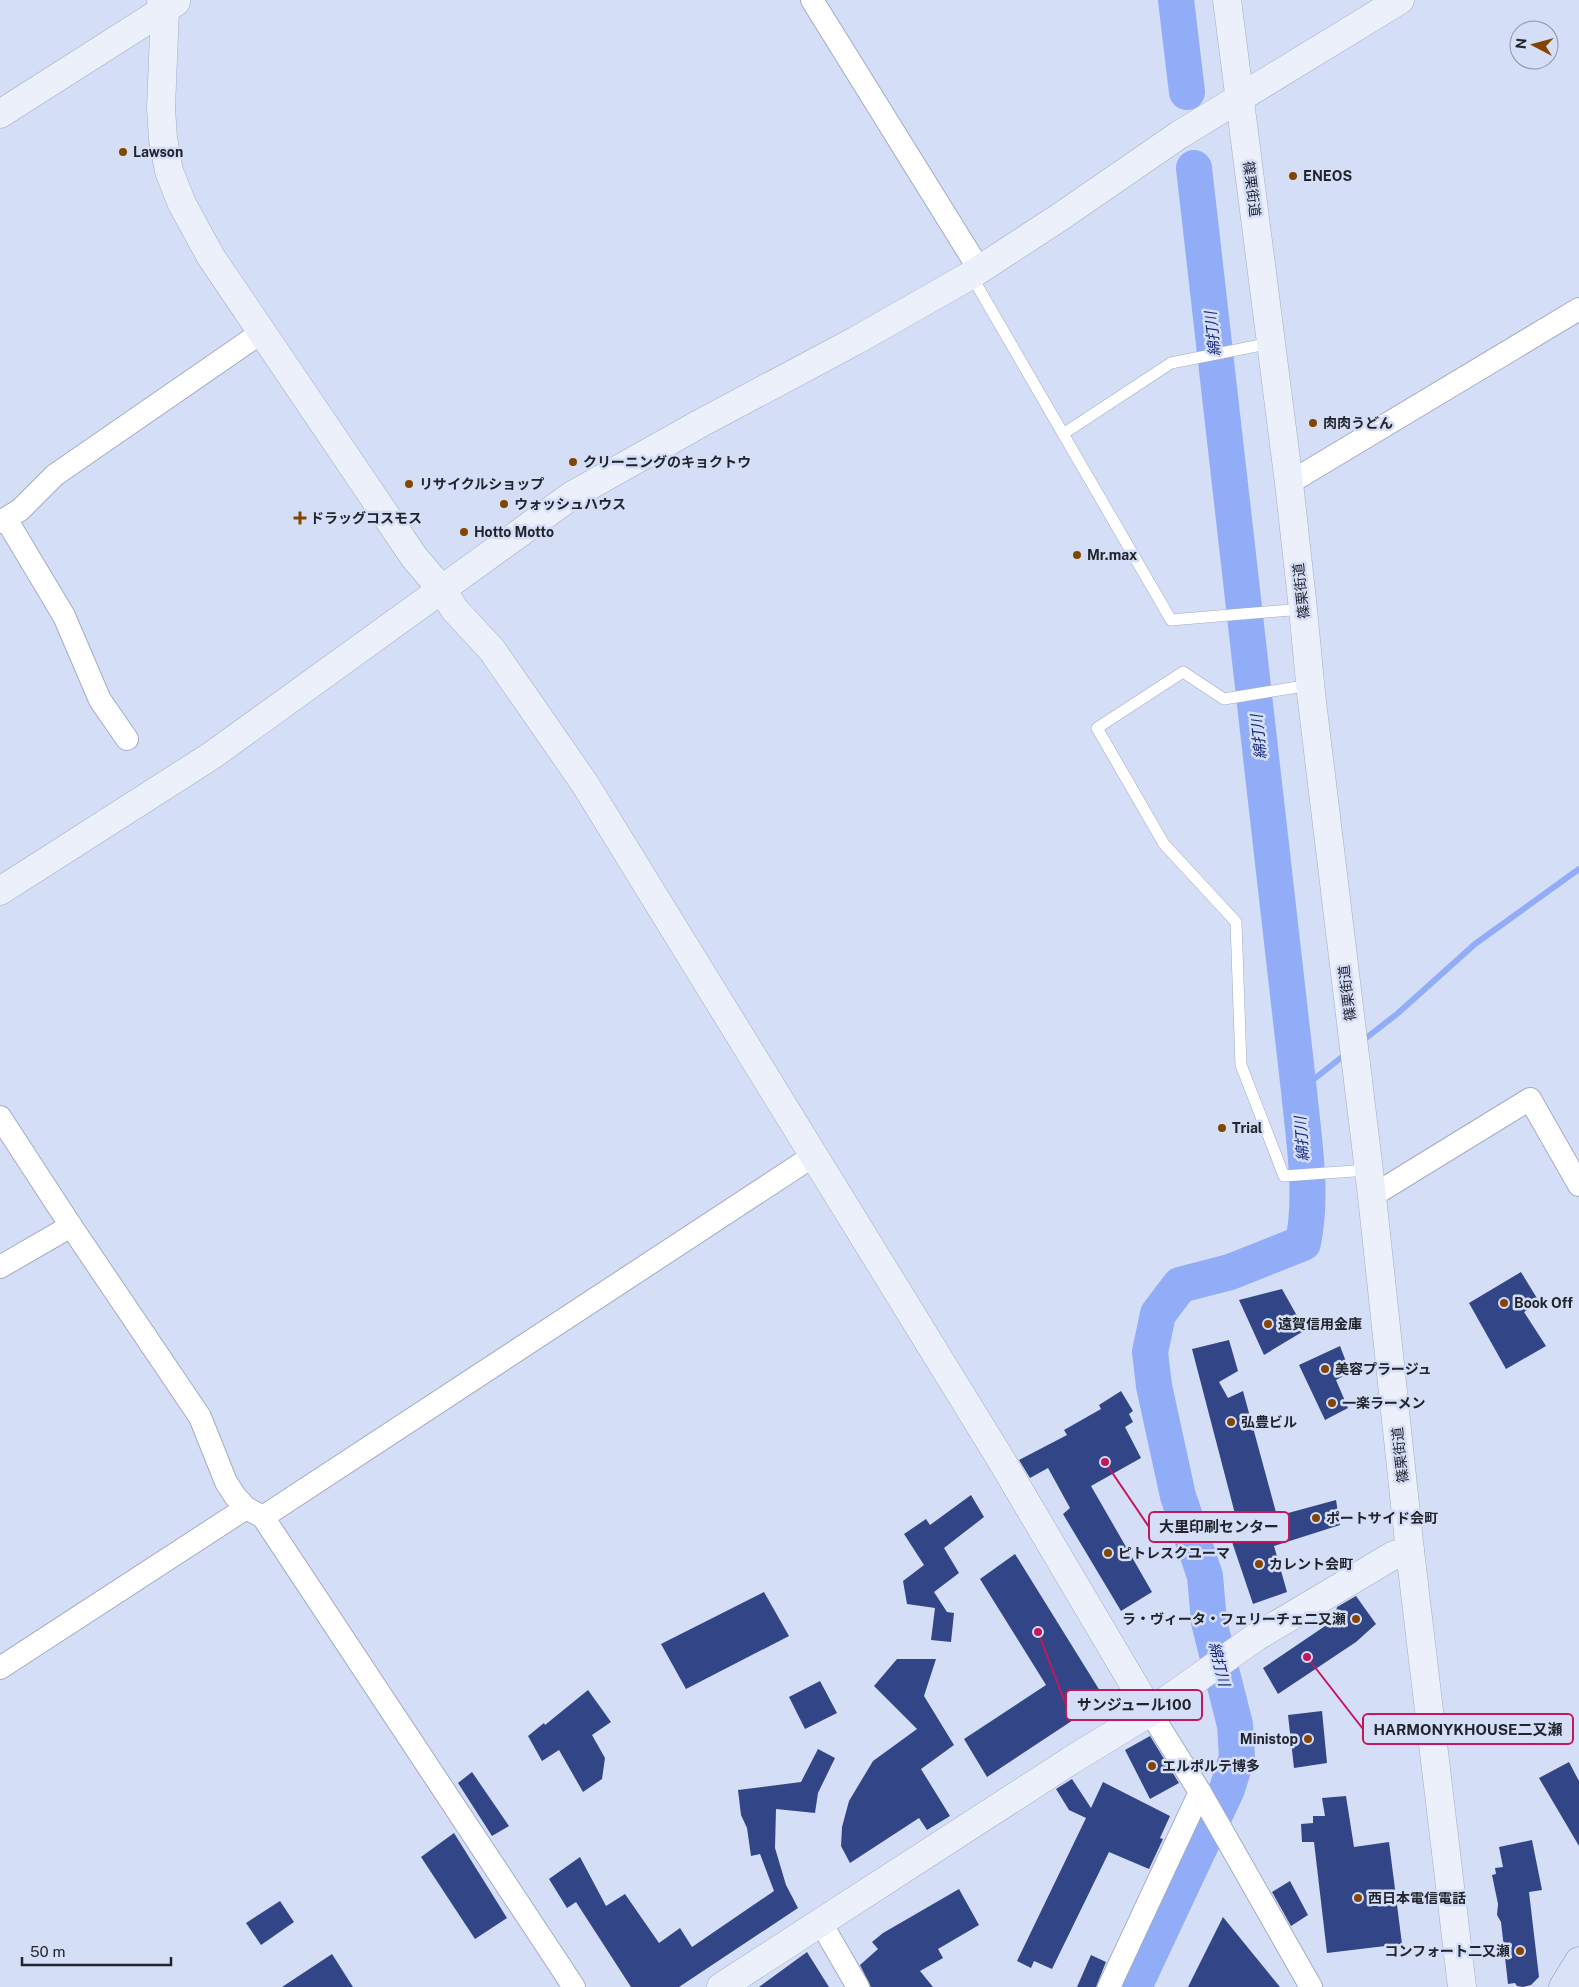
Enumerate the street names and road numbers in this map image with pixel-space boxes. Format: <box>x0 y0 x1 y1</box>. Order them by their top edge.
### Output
street label: 篠栗街道 <box>1241 160 1263 218</box>
street label: 篠栗街道 <box>1290 562 1312 620</box>
street label: 篠栗街道 <box>1336 964 1358 1022</box>
street label: 篠栗街道 <box>1389 1426 1411 1484</box>

